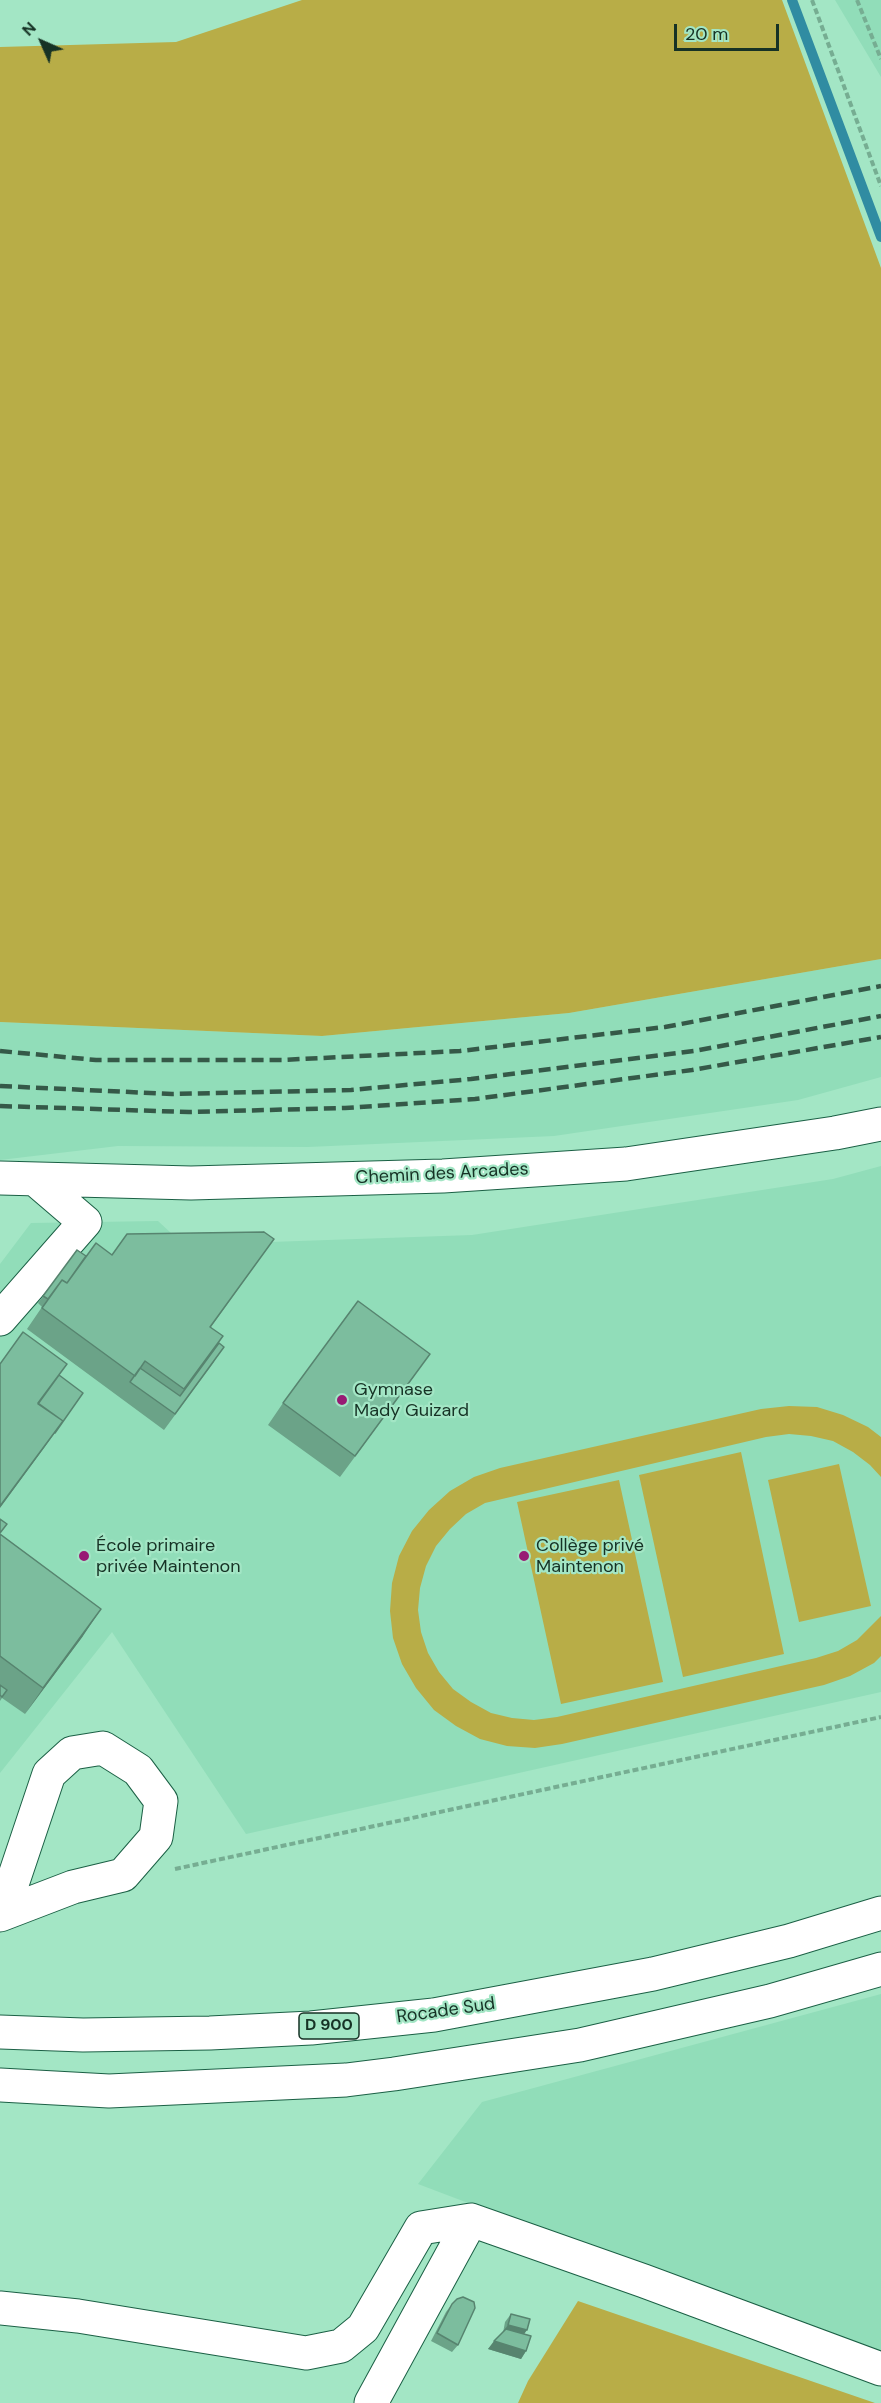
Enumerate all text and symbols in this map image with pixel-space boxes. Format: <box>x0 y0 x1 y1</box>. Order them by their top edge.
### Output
north arrow <box>12 12 72 72</box>
scale bar <box>677 12 782 50</box>
text: N <box>17 17 40 40</box>
text: 20 m <box>685 22 728 46</box>
street label: Chemin des Arcades <box>355 1159 529 1189</box>
place label: Gymnase Mady Guizard <box>354 1379 469 1422</box>
marker: Gymnase Mady Guizard <box>335 1393 349 1407</box>
place label: École primaire privée Maintenon <box>96 1535 240 1578</box>
place label: Collège privé Maintenon <box>536 1535 644 1578</box>
marker: École primaire privée Maintenon <box>77 1549 91 1563</box>
marker: Collège privé Maintenon <box>517 1549 531 1563</box>
street label: Rocade Sud <box>395 1993 497 2029</box>
road number: D 900 <box>299 2013 359 2039</box>

